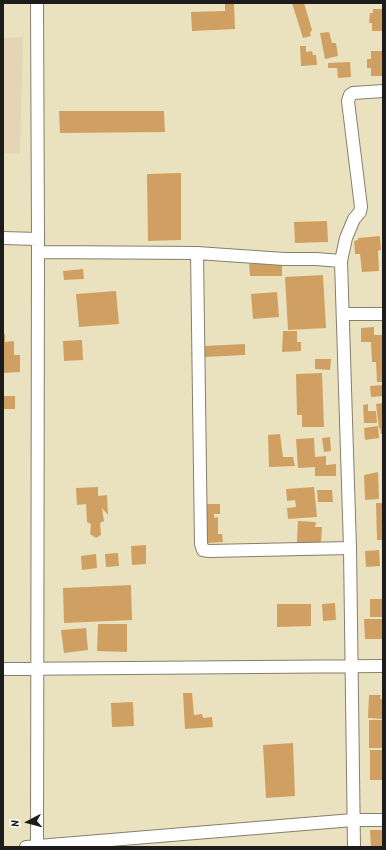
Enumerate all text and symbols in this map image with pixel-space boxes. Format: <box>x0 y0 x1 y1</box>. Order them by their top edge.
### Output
north arrow <box>8 802 48 842</box>
text: N <box>7 819 25 828</box>

